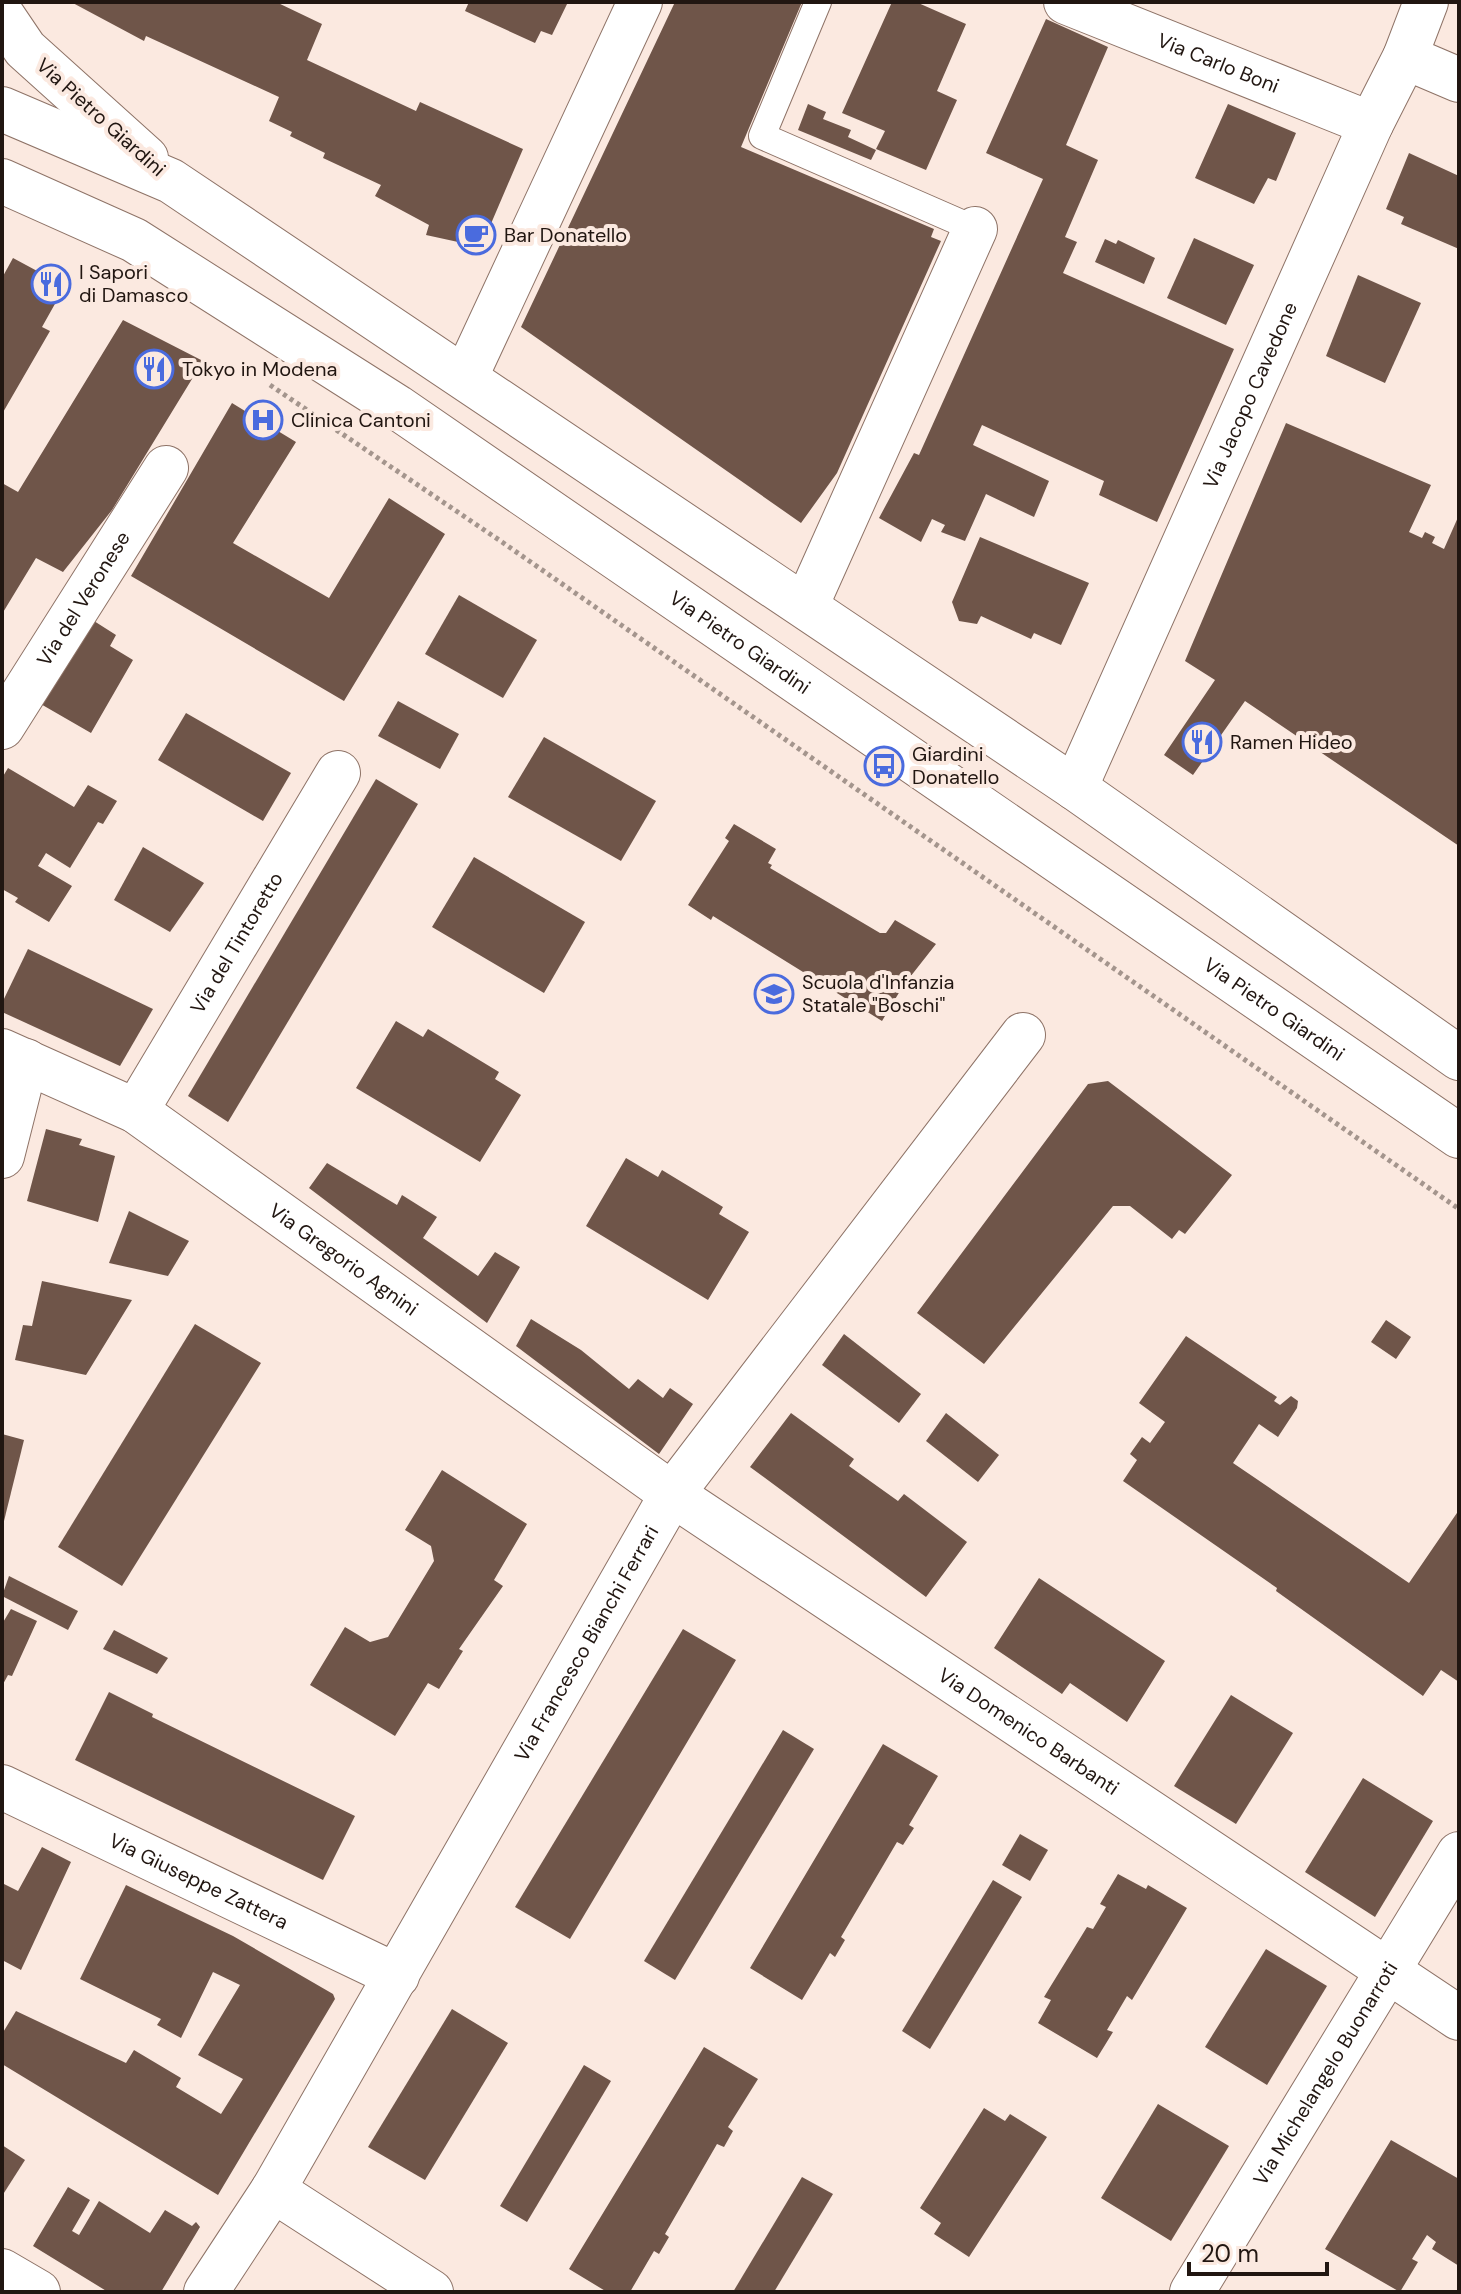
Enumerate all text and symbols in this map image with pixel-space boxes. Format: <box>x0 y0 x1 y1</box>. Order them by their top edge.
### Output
street label: Via Carlo Boni <box>1154 27 1283 99</box>
street label: Via Pietro Giardini <box>31 52 171 182</box>
cafe icon: Bar Donatello <box>455 214 497 256</box>
place label: Bar Donatello <box>504 222 627 248</box>
place label: I Sapori di Damasco <box>79 259 188 308</box>
restaurant icon: I Sapori di Damasco <box>30 263 72 305</box>
street label: Via Jacopo Cavedone <box>1197 298 1303 493</box>
restaurant icon: Tokyo in Modena <box>133 348 175 390</box>
place label: Tokyo in Modena <box>182 356 337 382</box>
hospital icon: Clinica Cantoni <box>242 399 284 441</box>
place label: Clinica Cantoni <box>291 407 431 433</box>
street label: Via del Veronese <box>31 526 136 671</box>
street label: Via Pietro Giardini <box>664 585 815 700</box>
restaurant icon: Ramen Hideo <box>1181 721 1223 763</box>
place label: Ramen Hideo <box>1230 729 1353 755</box>
place label: Giardini Donatello <box>912 741 999 790</box>
bus stop icon: Giardini Donatello <box>863 745 905 787</box>
street label: Via del Tintoretto <box>184 867 289 1018</box>
street label: Via Pietro Giardini <box>1199 952 1350 1067</box>
place label: Scuola d'Infanzia Statale "Boschi" <box>802 969 955 1018</box>
school or university icon: Scuola d'Infanzia Statale "Boschi" <box>753 973 795 1015</box>
street label: Via Gregorio Agnini <box>264 1197 423 1321</box>
street label: Via Francesco Bianchi Ferrari <box>508 1521 664 1766</box>
street label: Via Domenico Barbanti <box>933 1662 1124 1801</box>
street label: Via Giuseppe Zattera <box>105 1827 292 1935</box>
street label: Via Michelangelo Buonarroti <box>1247 1957 1403 2190</box>
scale bar <box>1189 2226 1327 2276</box>
text: 20 m <box>1201 2238 1259 2269</box>

